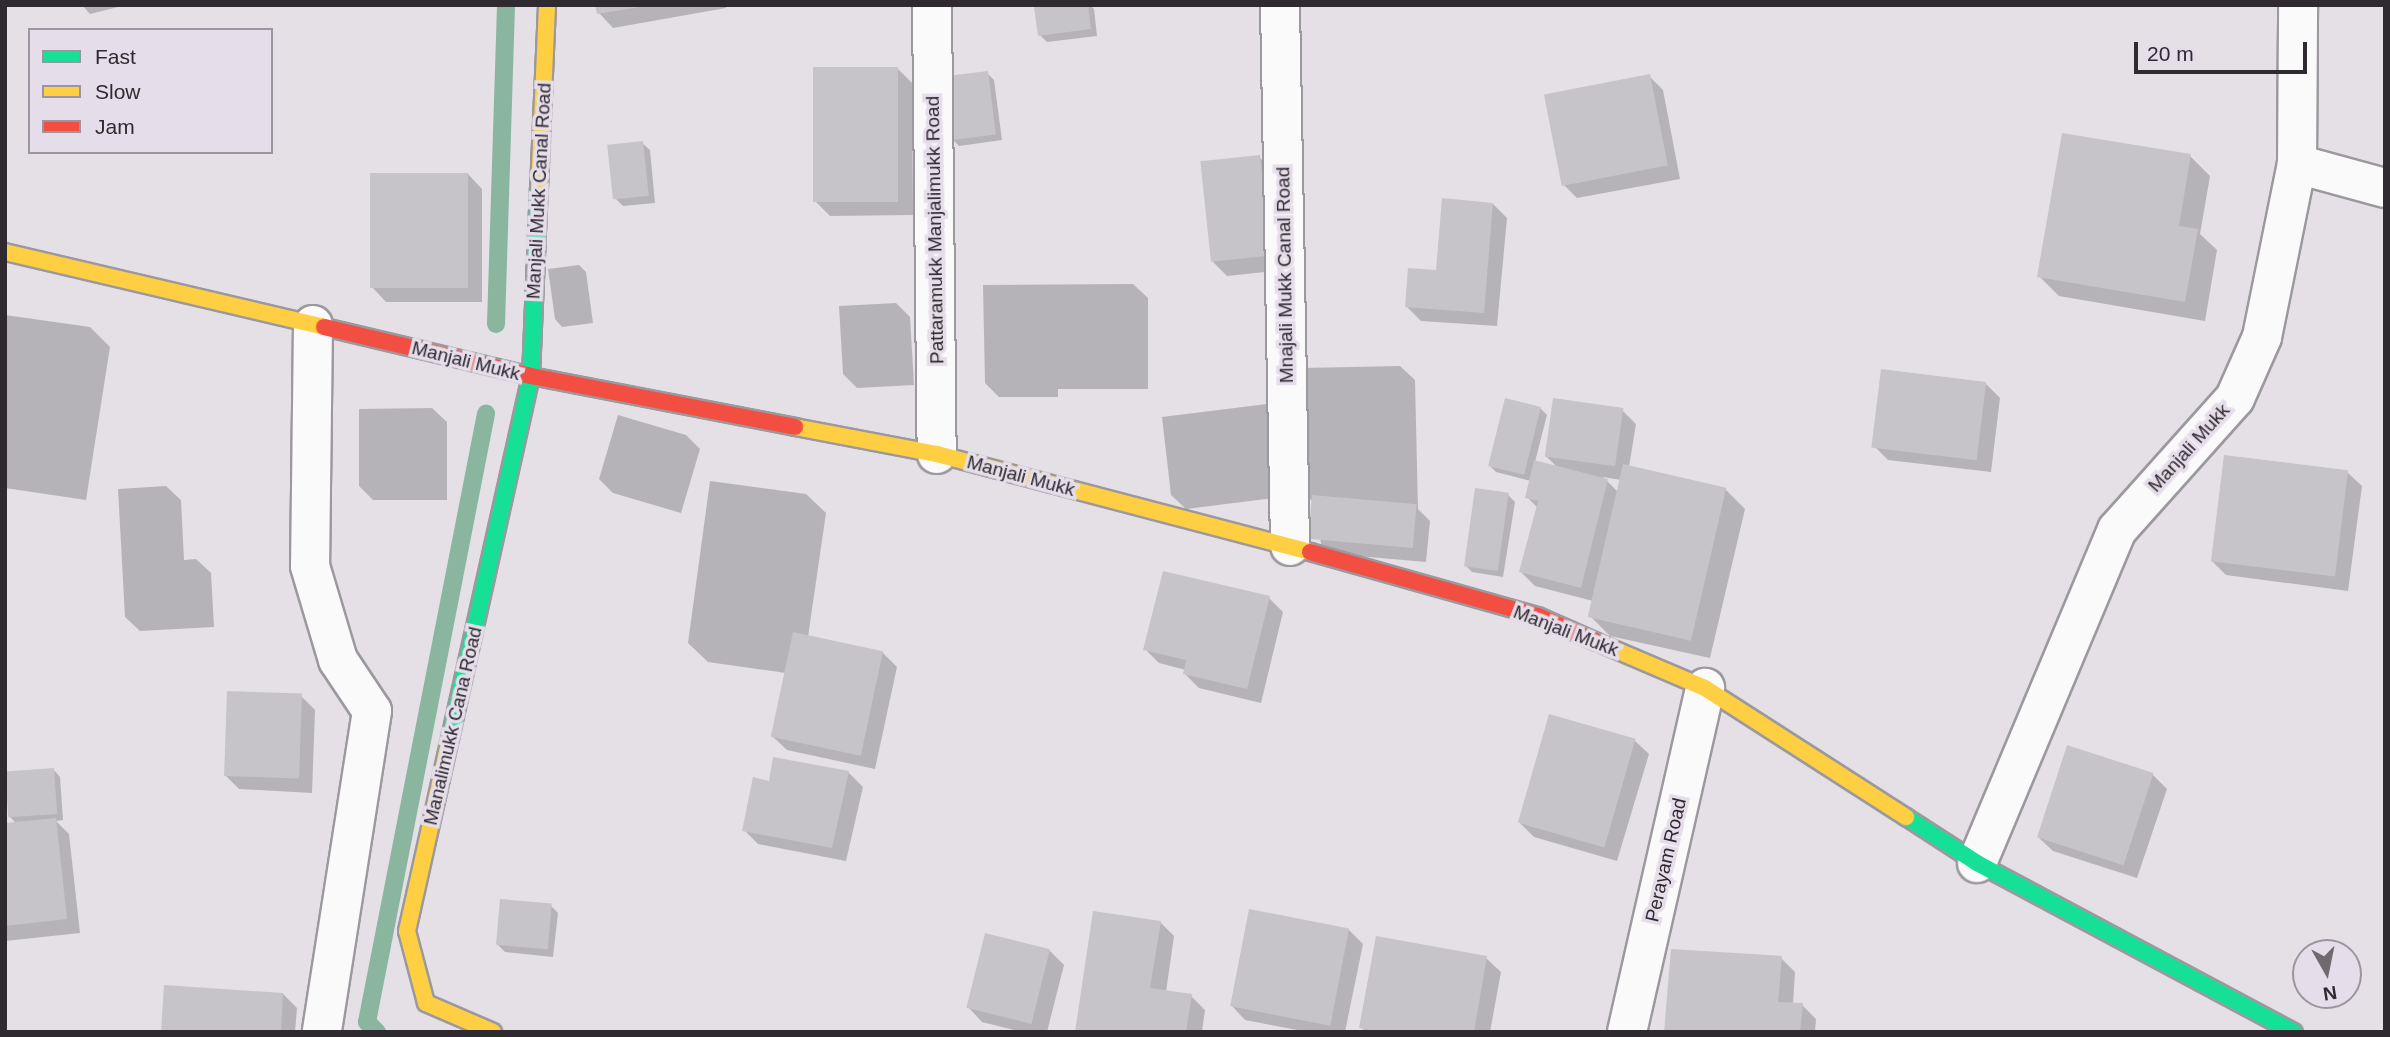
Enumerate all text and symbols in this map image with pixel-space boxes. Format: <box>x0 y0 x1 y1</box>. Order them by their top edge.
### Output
legend <box>28 28 273 154</box>
scale bar <box>2138 28 2311 72</box>
text: 20 m <box>2147 42 2194 65</box>
text: Fast <box>95 45 136 68</box>
text: Slow <box>95 80 141 103</box>
street label: Manjali Mukk Canal Road <box>522 82 556 300</box>
street label: Pattaramukk Manjalimukk Road <box>921 96 949 364</box>
text: Jam <box>95 115 135 138</box>
street label: Mnajali Mukk Canal Road <box>1272 167 1298 383</box>
street label: Manjali Mukk <box>409 337 523 385</box>
street label: Manjali Mukk <box>2143 399 2235 497</box>
street label: Manjali Mukk <box>965 451 1077 501</box>
street label: Manjali Mukk <box>1510 600 1622 662</box>
street label: Manalimukk Cana Road <box>419 625 487 827</box>
street label: Perayam Road <box>1641 796 1691 924</box>
north arrow <box>2292 939 2362 1009</box>
text: N <box>2322 982 2338 1005</box>

